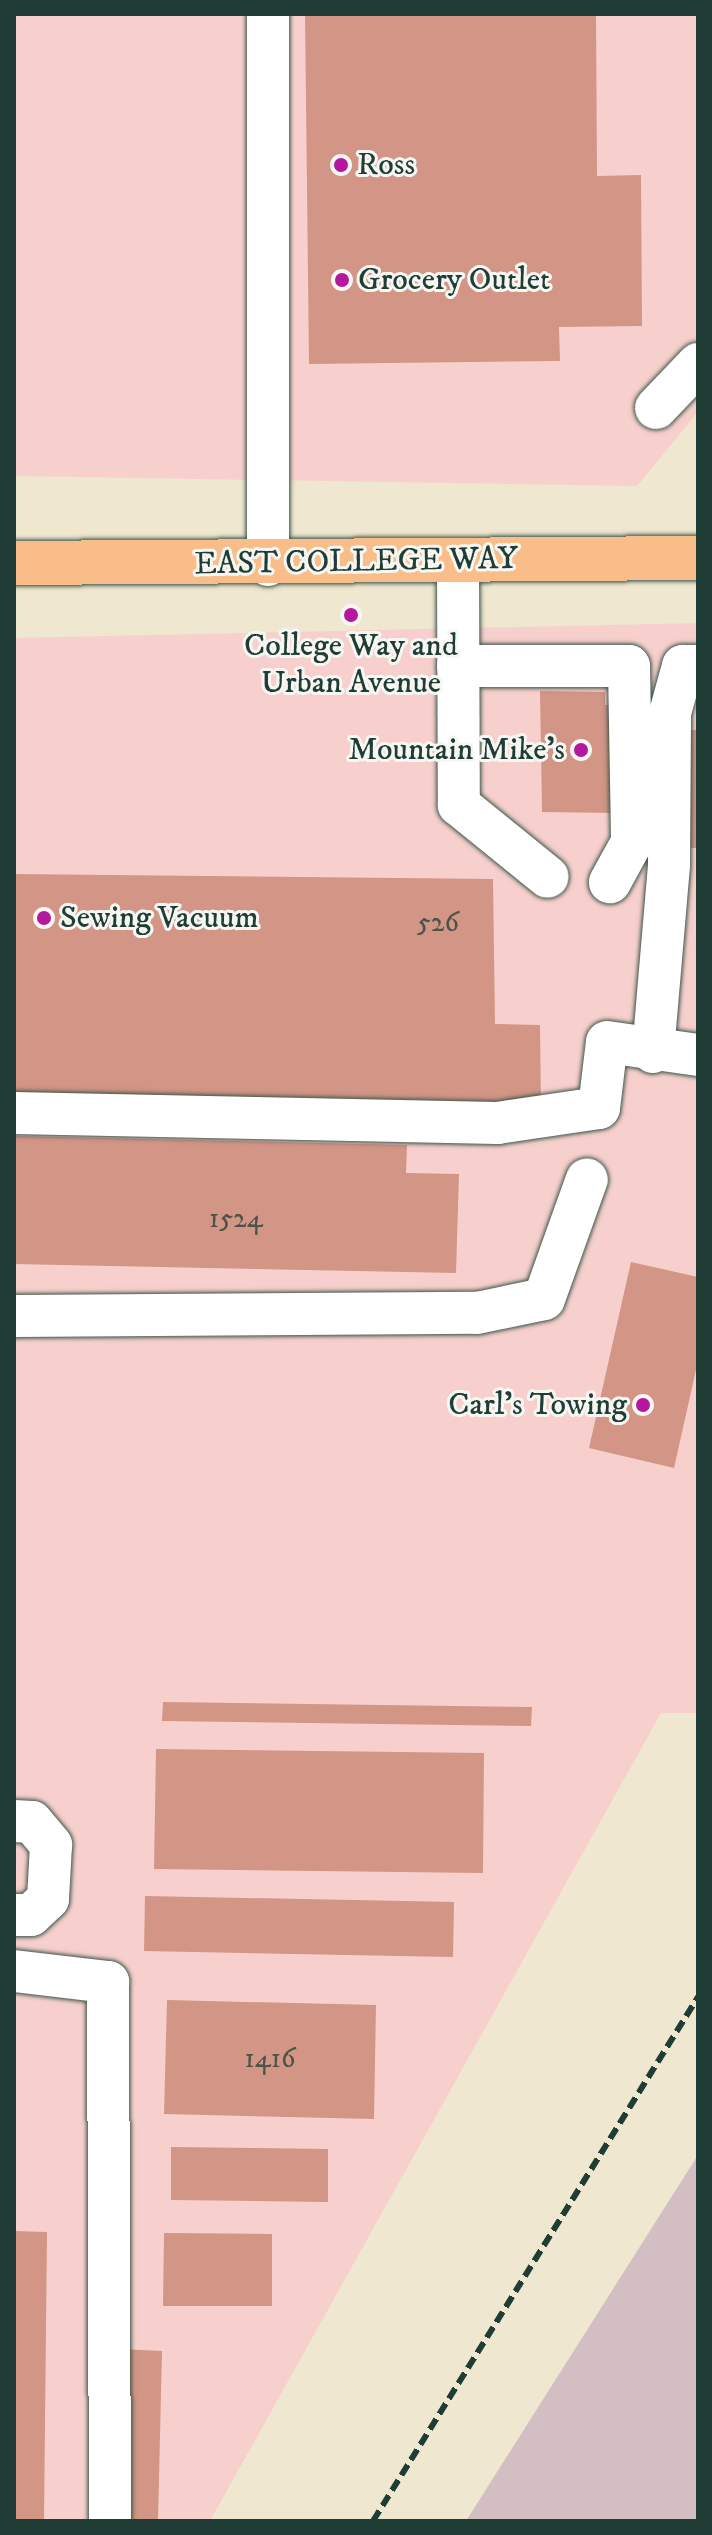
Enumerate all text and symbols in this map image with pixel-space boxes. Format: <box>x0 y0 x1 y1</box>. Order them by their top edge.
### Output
place label: Ross <box>357 146 415 184</box>
marker: Ross <box>332 156 350 174</box>
place label: Grocery Outlet <box>358 261 550 299</box>
marker: Grocery Outlet <box>333 271 351 289</box>
street label: EAST COLLEGE WAY <box>194 540 518 584</box>
marker: College Way and Urban Avenue <box>342 606 360 624</box>
place label: College Way and Urban Avenue <box>244 628 458 703</box>
place label: Mountain Mike's <box>348 731 565 769</box>
marker: Mountain Mike's <box>572 741 590 759</box>
place label: Sewing Vacuum <box>60 899 258 937</box>
house number: 526 <box>417 906 459 940</box>
marker: Sewing Vacuum <box>35 909 53 927</box>
house number: 1524 <box>209 1202 263 1236</box>
place label: Carl's Towing <box>448 1386 627 1424</box>
marker: Carl's Towing <box>634 1396 652 1414</box>
house number: 1416 <box>244 2042 296 2076</box>

